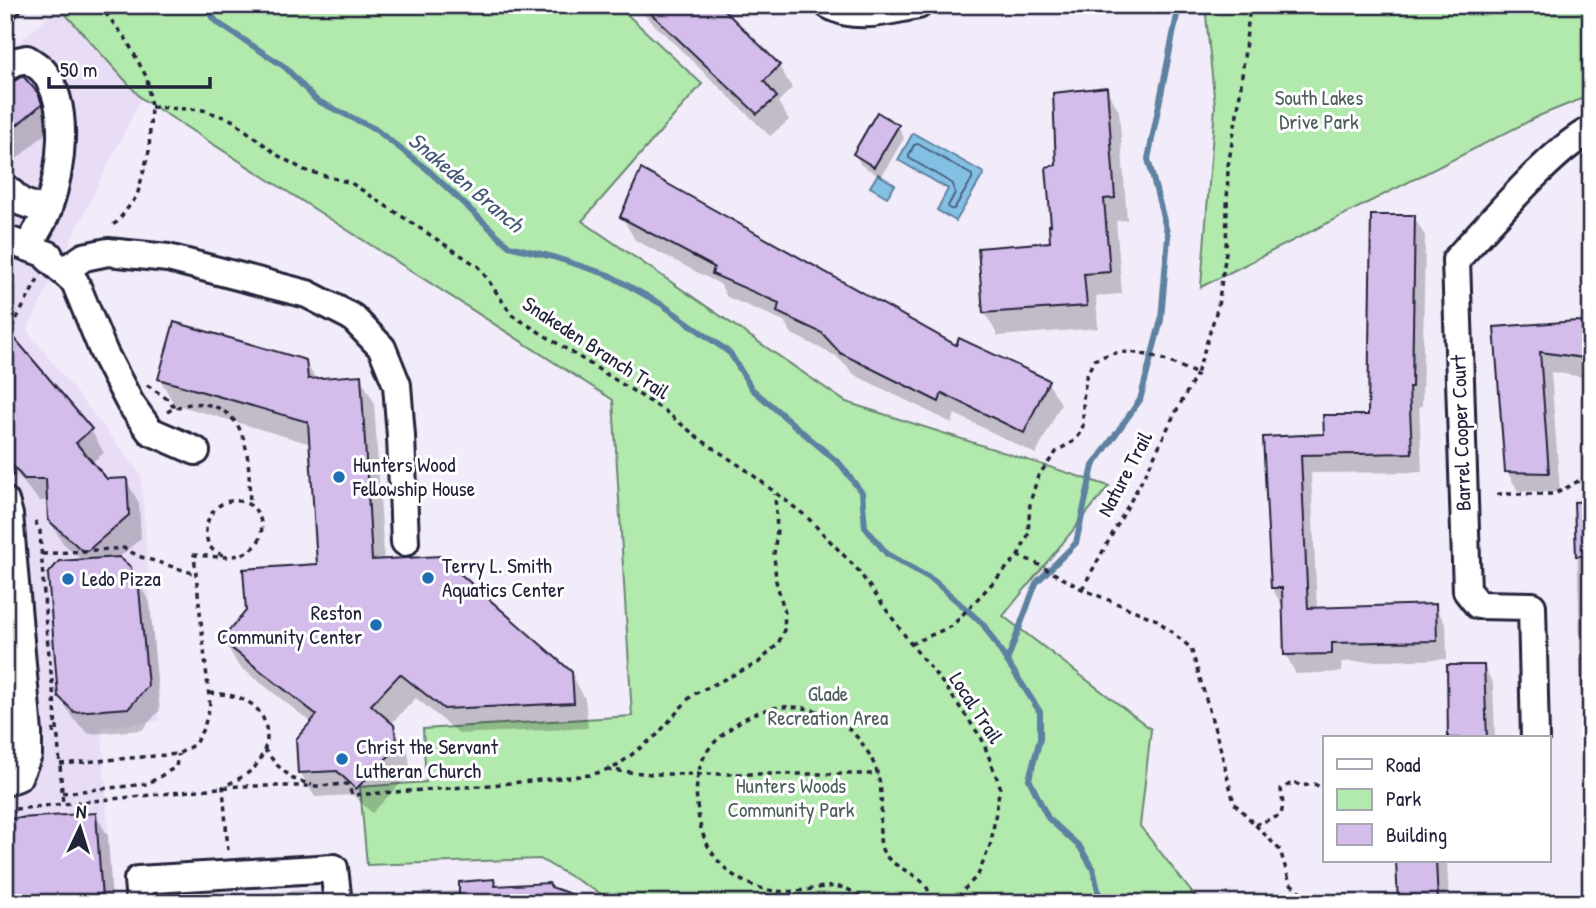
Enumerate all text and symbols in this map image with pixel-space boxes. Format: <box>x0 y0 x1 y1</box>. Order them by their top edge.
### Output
scale bar <box>49 46 210 90</box>
text: 50 m <box>60 55 97 84</box>
park label: South Lakes Drive Park <box>1275 83 1363 136</box>
water label: Snakeden Branch <box>402 124 531 240</box>
street label: Snakeden Branch Trail <box>517 289 676 406</box>
street label: Barrel Cooper Court <box>1443 354 1478 512</box>
street label: Nature Trail <box>1090 426 1159 522</box>
place label: Hunters Wood Fellowship House <box>352 450 475 503</box>
marker: Hunters Wood Fellowship House <box>331 469 347 485</box>
place label: Terry L. Smith Aquatics Center <box>442 551 565 604</box>
place label: Ledo Pizza <box>82 564 161 593</box>
marker: Terry L. Smith Aquatics Center <box>420 570 436 586</box>
marker: Ledo Pizza <box>60 571 76 587</box>
place label: Reston Community Center <box>217 598 362 651</box>
marker: Reston Community Center <box>368 617 384 633</box>
street label: Local Trail <box>943 666 1010 749</box>
park label: Glade Recreation Area <box>768 679 888 732</box>
place label: Christ the Servant Lutheran Church <box>356 732 499 785</box>
legend <box>1323 736 1550 862</box>
text: Road <box>1386 750 1420 779</box>
marker: Christ the Servant Lutheran Church <box>334 751 350 767</box>
park label: Hunters Woods Community Park <box>727 771 855 824</box>
text: Park <box>1386 784 1421 813</box>
north arrow <box>46 792 116 862</box>
text: N <box>75 798 87 824</box>
text: Building <box>1386 820 1447 849</box>

